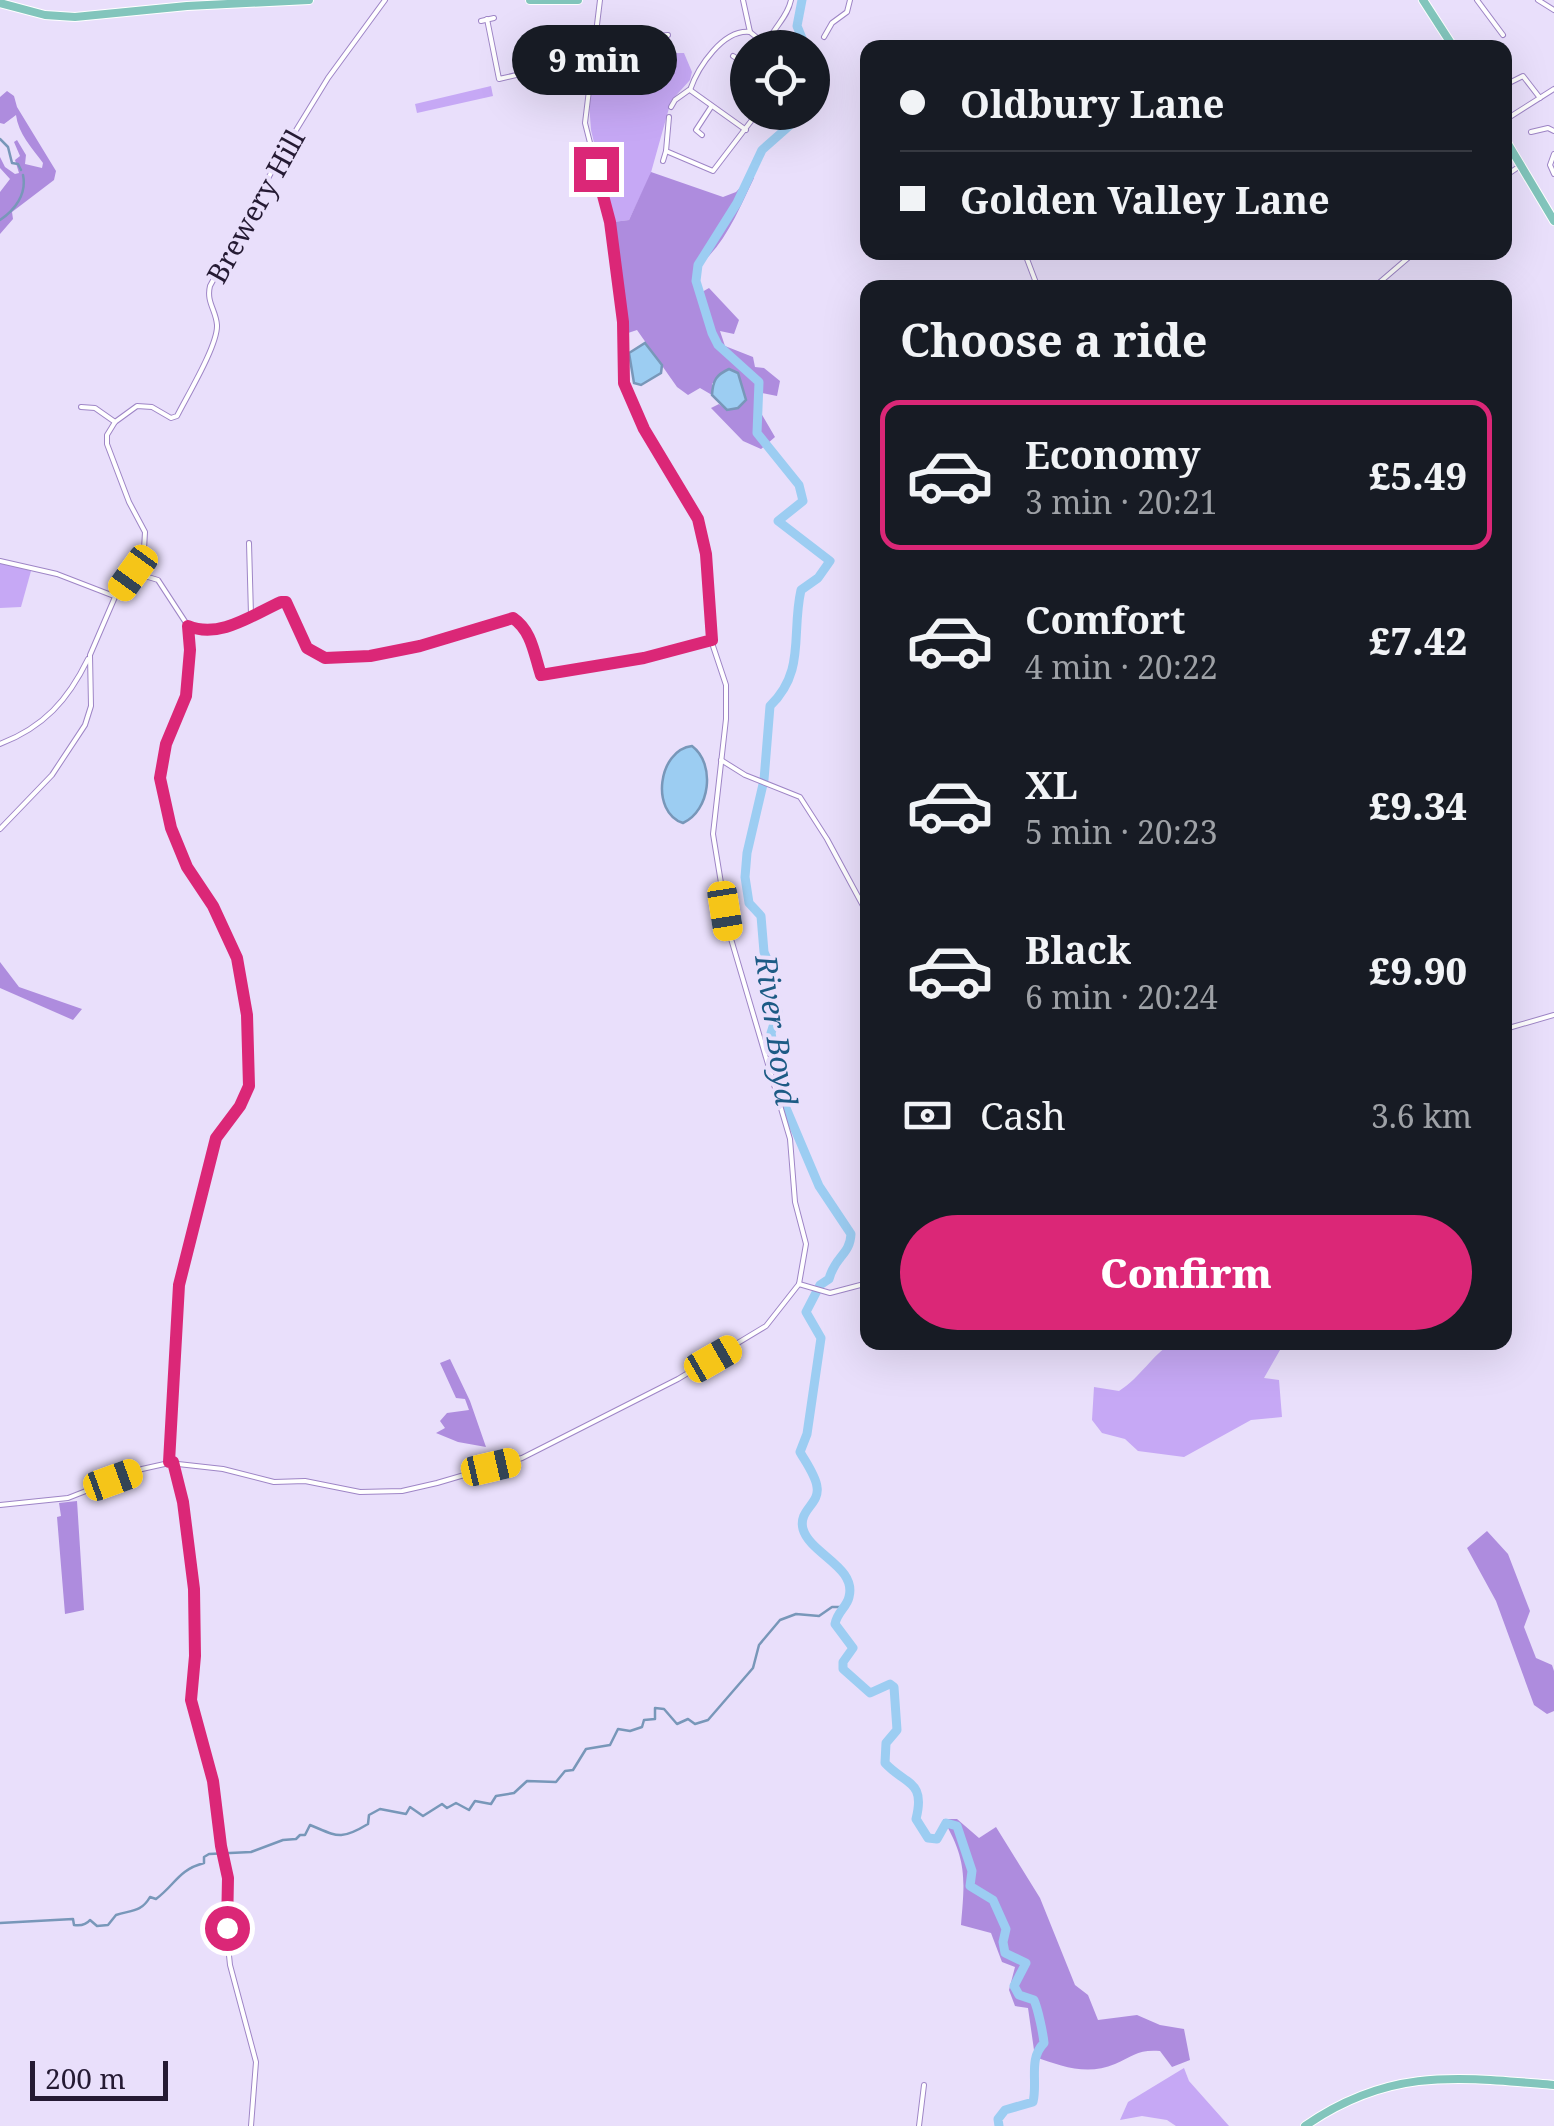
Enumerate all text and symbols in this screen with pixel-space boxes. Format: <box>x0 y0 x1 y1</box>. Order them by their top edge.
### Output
callout: 9 min <box>514 24 678 94</box>
map controls <box>730 30 830 130</box>
button: locate <box>730 30 830 130</box>
text: 9 min <box>549 38 640 81</box>
text: Oldbury Lane <box>960 77 1224 129</box>
street label: Brewery Hill <box>197 122 313 290</box>
route end <box>574 147 619 192</box>
text: Golden Valley Lane <box>960 173 1330 225</box>
text: Choose a ride <box>900 309 1208 370</box>
text: Economy <box>1025 428 1201 480</box>
icon: car <box>905 430 995 520</box>
text: £5.49 <box>1369 449 1467 501</box>
text: 3 min · 20:21 <box>1025 480 1218 523</box>
car <box>103 540 163 606</box>
text: Comfort <box>1025 593 1185 645</box>
icon: car <box>905 595 995 685</box>
text: £7.42 <box>1369 614 1467 666</box>
text: 4 min · 20:22 <box>1025 645 1218 688</box>
text: XL <box>1025 758 1078 810</box>
icon: car <box>905 760 995 850</box>
text: £9.34 <box>1369 779 1467 831</box>
text: 5 min · 20:23 <box>1025 810 1218 853</box>
car <box>705 879 745 943</box>
text: Black <box>1025 923 1131 975</box>
icon: car <box>905 925 995 1015</box>
text: £9.90 <box>1369 944 1467 996</box>
water label: River Boyd <box>746 951 808 1108</box>
text: 6 min · 20:24 <box>1025 975 1218 1018</box>
icon: cash <box>900 1088 955 1143</box>
text: Cash <box>980 1089 1066 1141</box>
text: 3.6 km <box>1371 1094 1472 1137</box>
button: Confirm <box>900 1215 1472 1330</box>
car <box>680 1331 746 1387</box>
car <box>458 1446 524 1488</box>
car <box>80 1456 146 1504</box>
route start <box>205 1906 250 1951</box>
scale bar <box>30 2056 168 2100</box>
text: 200 m <box>45 2059 126 2097</box>

